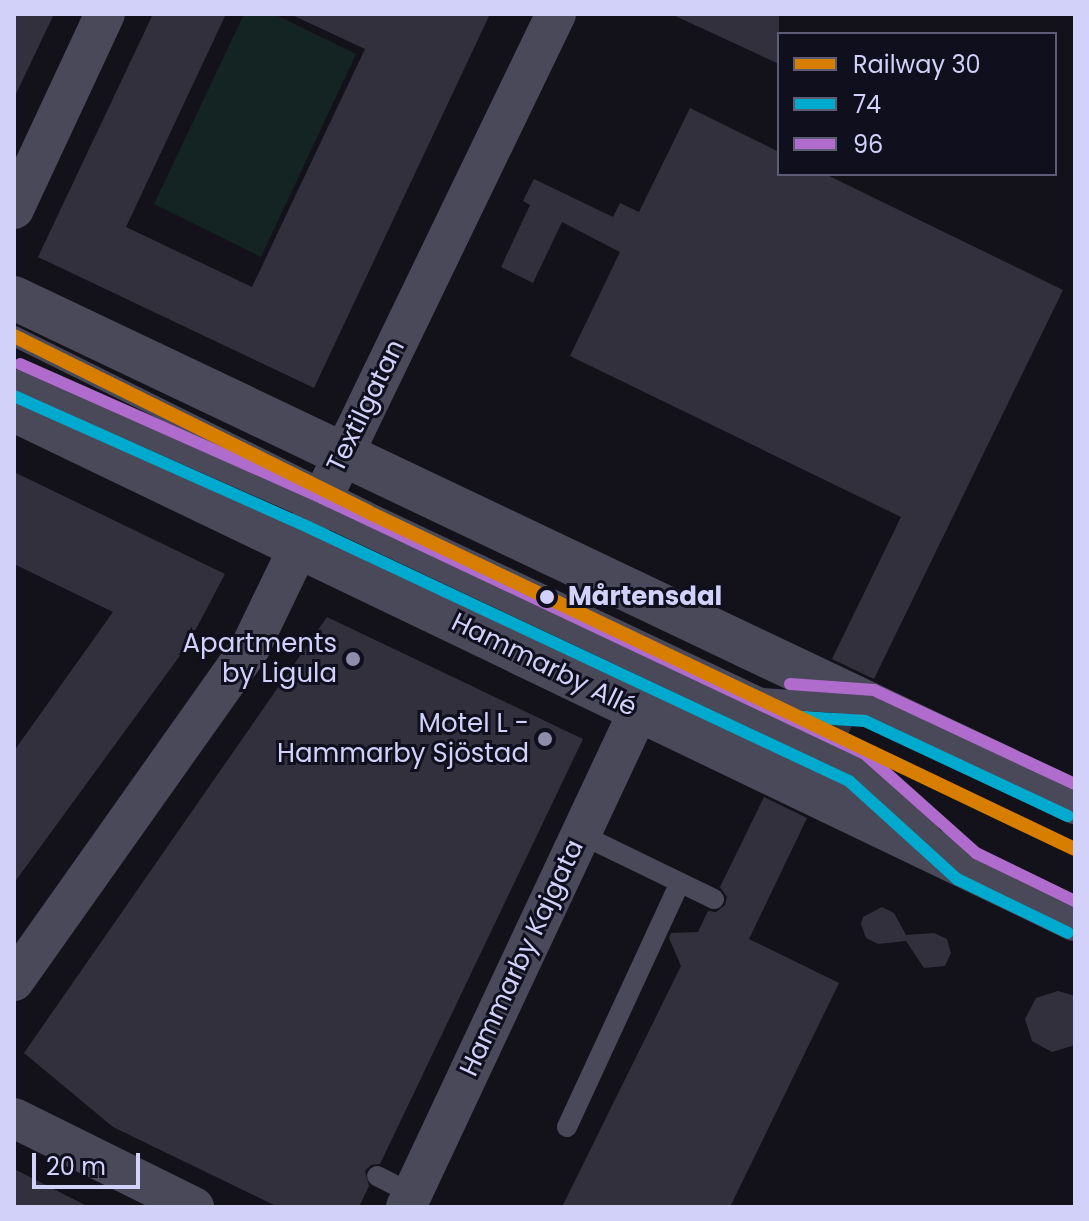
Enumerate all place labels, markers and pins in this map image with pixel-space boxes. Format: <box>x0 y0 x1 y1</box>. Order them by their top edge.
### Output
place label: Mårtensdal <box>568 581 722 613</box>
marker: Mårtensdal <box>533 583 561 611</box>
place label: Apartments by Ligula <box>183 628 337 690</box>
marker: Apartments by Ligula <box>344 650 362 668</box>
place label: Motel L - Hammarby Sjöstad <box>277 708 529 770</box>
marker: Motel L - Hammarby Sjöstad <box>536 730 554 748</box>

